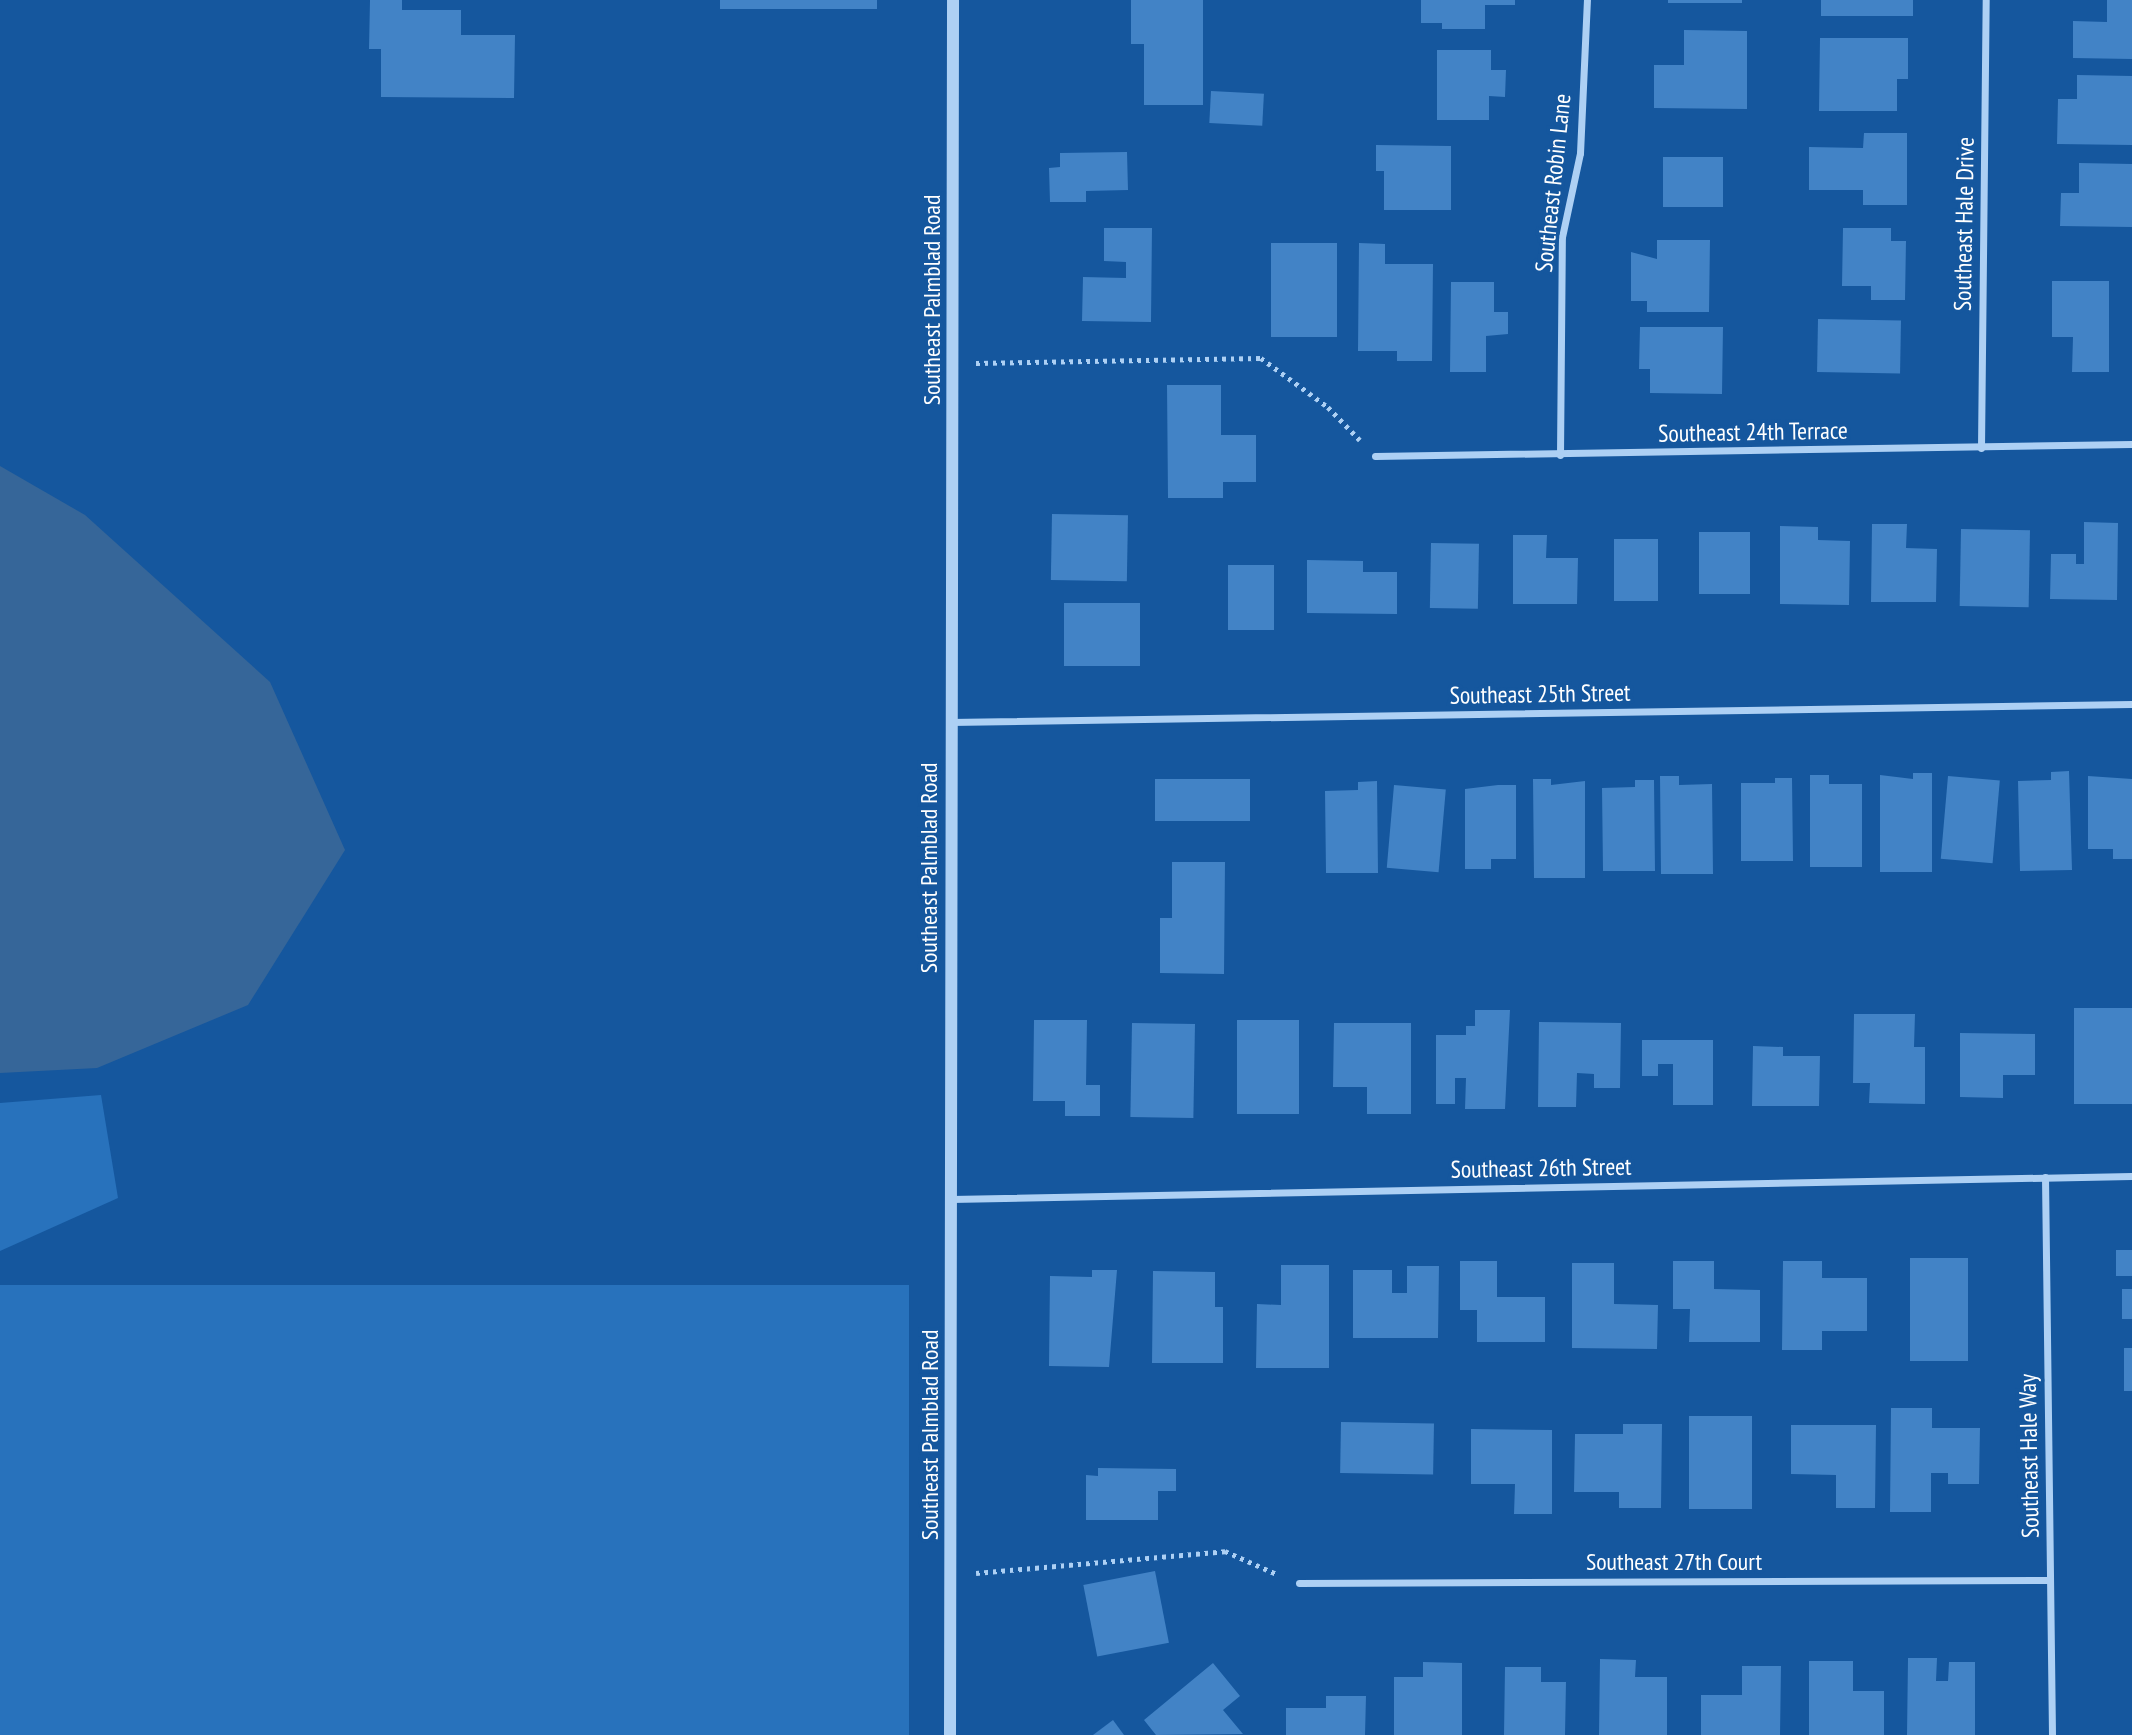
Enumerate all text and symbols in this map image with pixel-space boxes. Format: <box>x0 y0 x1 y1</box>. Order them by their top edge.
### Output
street label: Southeast Robin Lane <box>1529 92 1577 274</box>
street label: Southeast Hale Drive <box>1948 137 1980 311</box>
street label: Southeast Palmblad Road <box>918 195 946 405</box>
street label: Southeast 24th Terrace <box>1658 416 1848 448</box>
street label: Southeast 25th Street <box>1449 678 1631 710</box>
street label: Southeast Palmblad Road <box>915 763 943 973</box>
street label: Southeast 26th Street <box>1450 1152 1632 1184</box>
street label: Southeast Palmblad Road <box>916 1330 944 1540</box>
street label: Southeast Hale Way <box>2013 1374 2045 1538</box>
street label: Southeast 27th Court <box>1586 1548 1762 1576</box>

